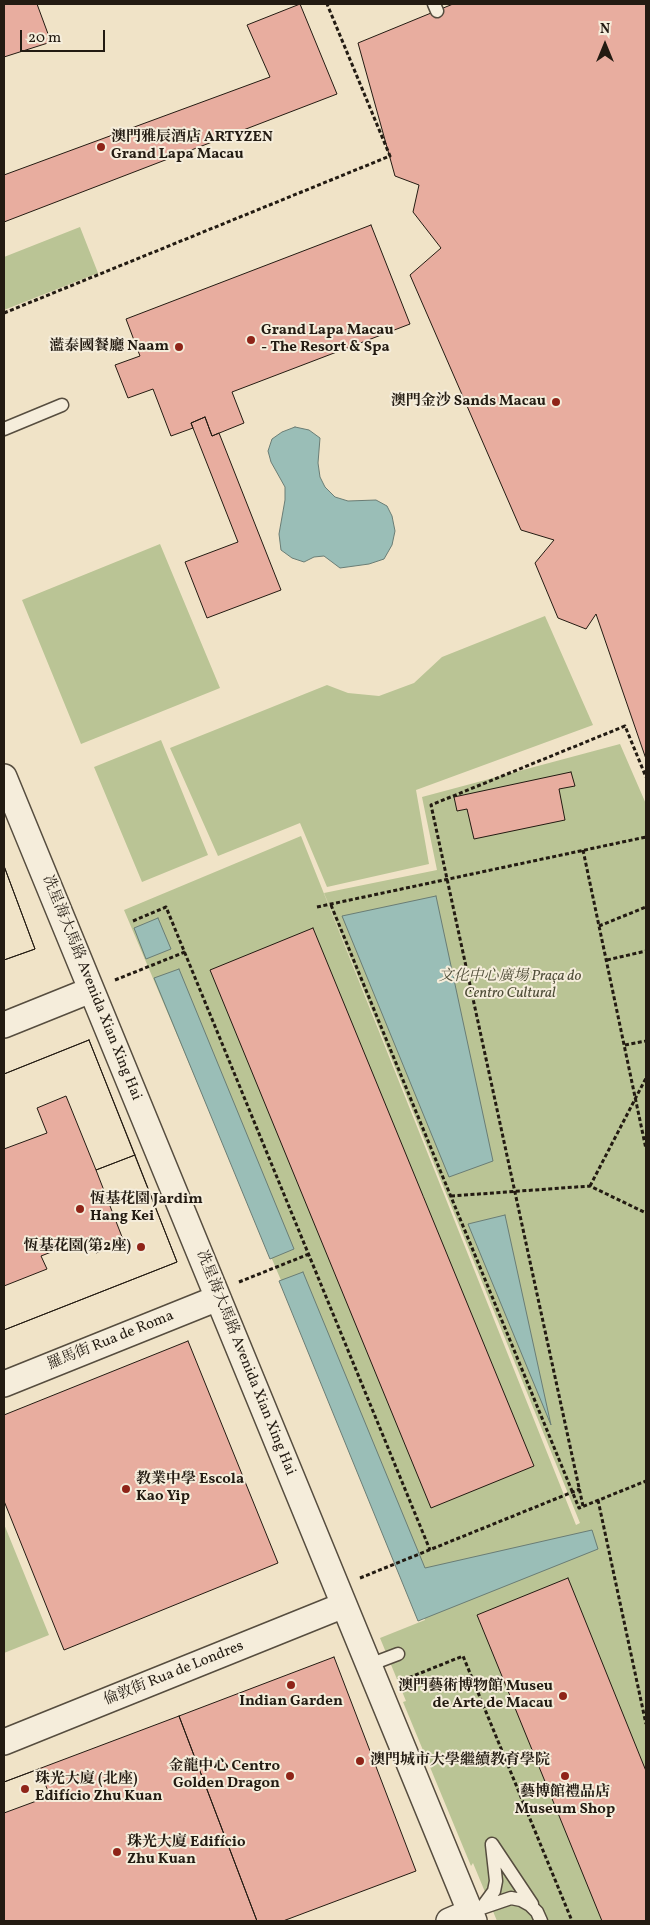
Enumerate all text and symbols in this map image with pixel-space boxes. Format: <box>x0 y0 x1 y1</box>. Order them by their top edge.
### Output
scale bar <box>22 20 108 52</box>
north arrow <box>580 20 630 70</box>
text: N <box>600 20 610 39</box>
text: 20 m <box>28 28 61 49</box>
place label: 澳門雅辰酒店 ARTYZEN Grand Lapa Macau <box>111 129 273 164</box>
marker: 澳門雅辰酒店 ARTYZEN Grand Lapa Macau <box>95 141 107 153</box>
place label: Grand Lapa Macau - The Resort & Spa <box>261 322 394 357</box>
marker: Grand Lapa Macau - The Resort & Spa <box>245 334 257 346</box>
place label: 灆泰國餐廳 Naam <box>49 338 169 356</box>
marker: 灆泰國餐廳 Naam <box>173 341 185 353</box>
place label: 澳門金沙 Sands Macau <box>391 393 546 411</box>
marker: 澳門金沙 Sands Macau <box>550 396 562 408</box>
street label: 冼星海大馬路 Avenida Xian Xing Hai <box>37 873 145 1103</box>
park label: 文化中心廣場 Praça do Centro Cultural <box>439 968 581 1003</box>
place label: 恆基花園 Jardim Hang Kei <box>90 1191 203 1226</box>
marker: 恆基花園 Jardim Hang Kei <box>74 1203 86 1215</box>
place label: 恆基花園(第2座) <box>24 1238 131 1256</box>
marker: 恆基花園(第2座) <box>135 1241 147 1253</box>
street label: 冼星海大馬路 Avenida Xian Xing Hai <box>191 1248 299 1478</box>
street label: 羅馬街 Rua de Roma <box>45 1307 177 1375</box>
place label: 教業中學 Escola Kao Yip <box>136 1471 244 1506</box>
marker: 教業中學 Escola Kao Yip <box>120 1483 132 1495</box>
street label: 倫敦街 Rua de Londres <box>101 1638 247 1710</box>
place label: 澳門藝術博物館 Museu de Arte de Macau <box>398 1678 553 1713</box>
marker: Indian Garden <box>285 1679 297 1691</box>
marker: 澳門藝術博物館 Museu de Arte de Macau <box>557 1690 569 1702</box>
place label: Indian Garden <box>239 1693 343 1711</box>
place label: 澳門城市大學繼續教育學院 <box>370 1752 550 1770</box>
marker: 澳門城市大學繼續教育學院 <box>354 1755 366 1767</box>
place label: 金龍中心 Centro Golden Dragon <box>169 1758 280 1793</box>
marker: 金龍中心 Centro Golden Dragon <box>284 1770 296 1782</box>
marker: 藝博館禮品店 Museum Shop <box>559 1770 571 1782</box>
place label: 珠光大廈 (北座) Edifício Zhu Kuan <box>35 1771 162 1806</box>
marker: 珠光大廈 (北座) Edifício Zhu Kuan <box>19 1783 31 1795</box>
place label: 藝博館禮品店 Museum Shop <box>515 1784 615 1819</box>
place label: 珠光大廈 Edifício Zhu Kuan <box>127 1834 245 1869</box>
marker: 珠光大廈 Edifício Zhu Kuan <box>111 1846 123 1858</box>

